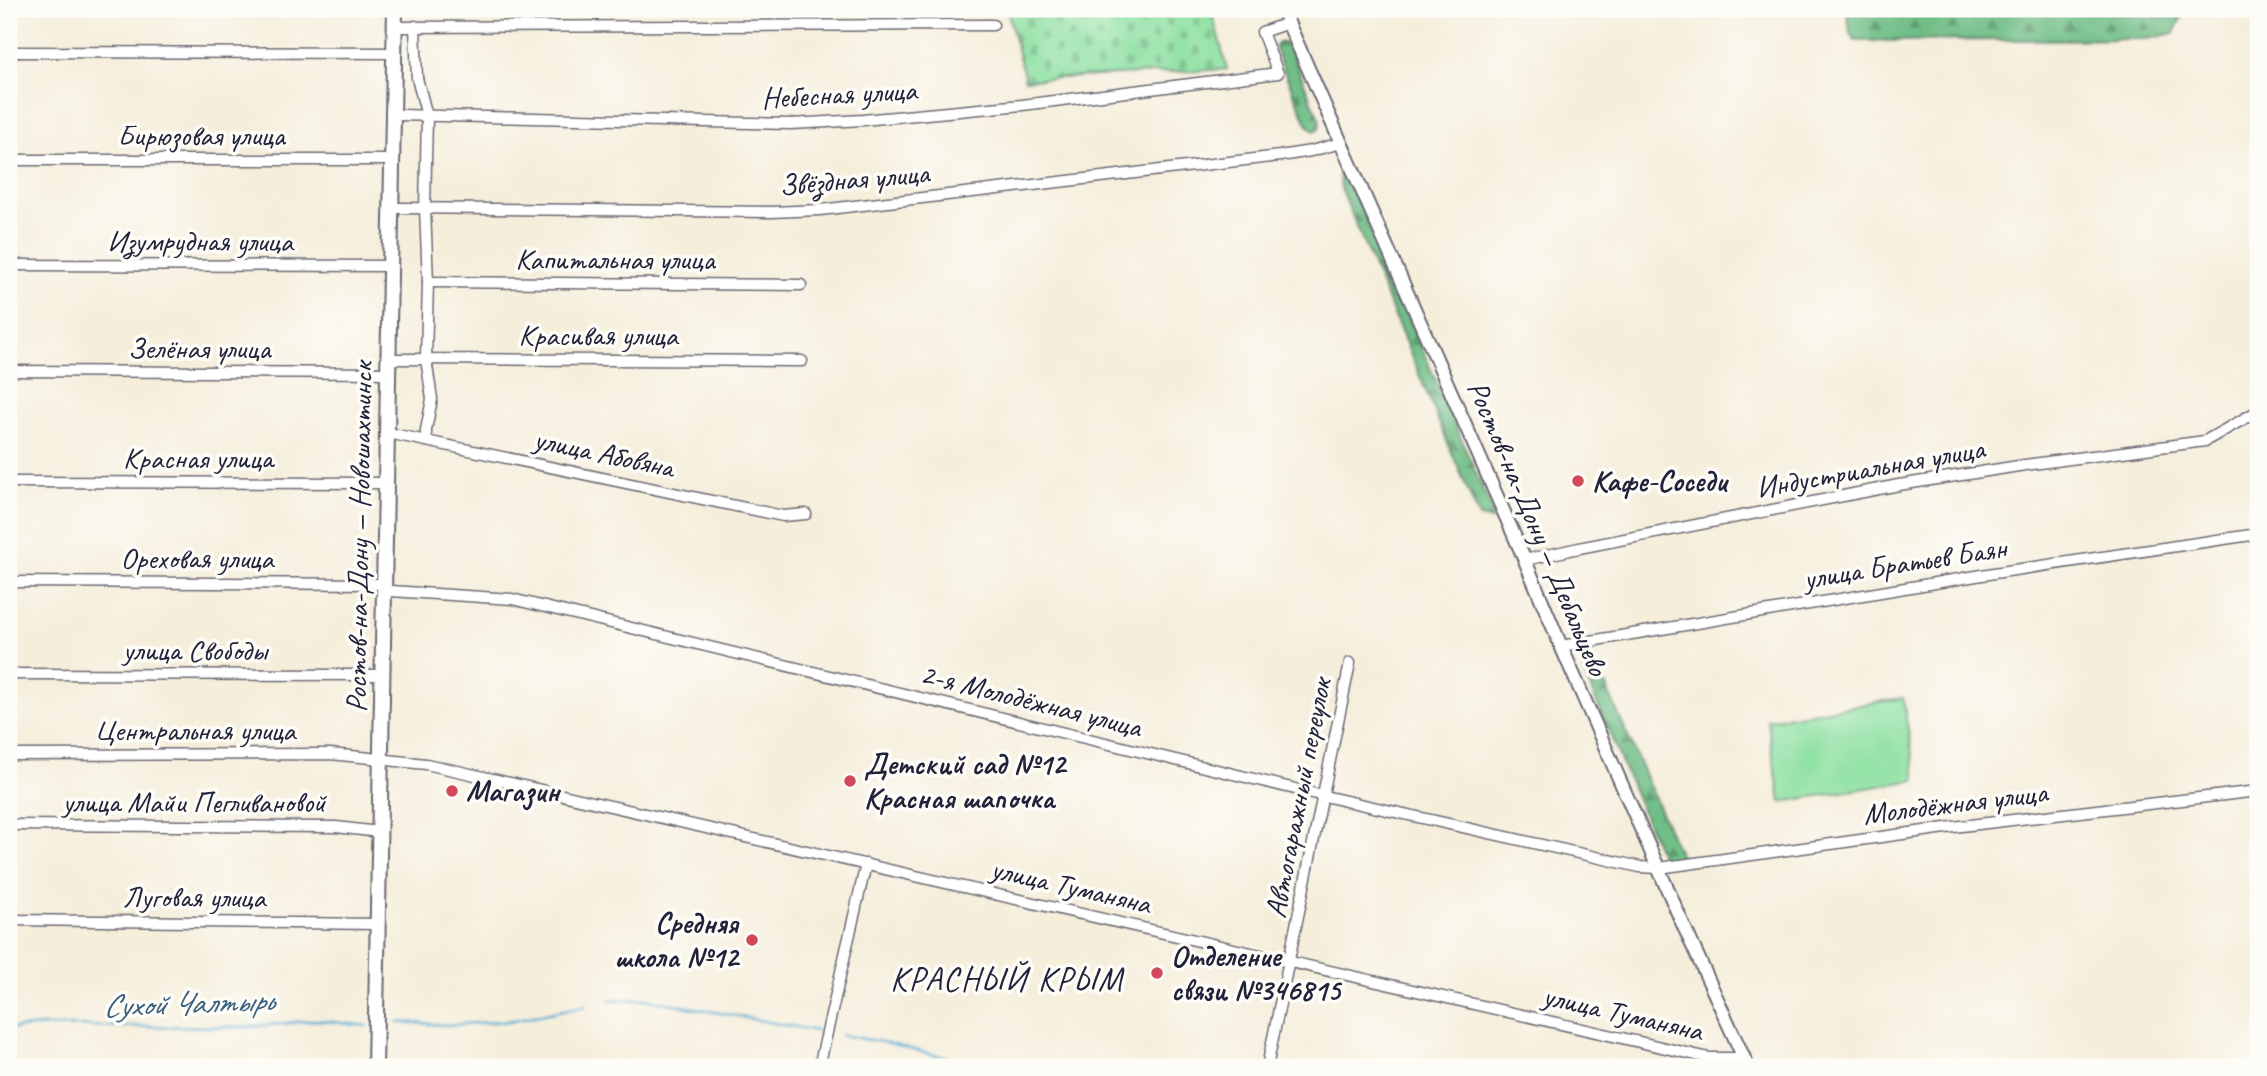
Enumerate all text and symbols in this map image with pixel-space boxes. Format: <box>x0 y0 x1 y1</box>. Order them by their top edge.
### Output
street label: Небесная улица <box>761 71 919 117</box>
street label: Бирюзовая улица <box>118 116 286 154</box>
street label: Звёздная улица <box>777 153 933 204</box>
street label: Изумрудная улица <box>107 222 295 260</box>
street label: Капитальная улица <box>516 240 716 278</box>
street label: Красивая улица <box>518 316 679 354</box>
street label: Зелёная улица <box>128 329 272 367</box>
street label: Ростов-на-Дону — Новошахтинск <box>337 359 381 713</box>
street label: Ростов-на-Дону — Дебальцево <box>1459 375 1618 682</box>
street label: улица Абовяна <box>529 419 680 487</box>
street label: Индустриальная улица <box>1753 429 1989 507</box>
street label: Красная улица <box>123 439 276 477</box>
place label: Кафе-Соседи <box>1592 462 1729 500</box>
marker: Кафе-Соседи <box>1570 473 1586 489</box>
street label: улица Братьев Баян <box>1799 528 2011 598</box>
street label: Ореховая улица <box>121 539 275 577</box>
street label: улица Свободы <box>121 631 269 669</box>
street label: 2-я Молодёжная улица <box>917 654 1147 746</box>
street label: Автогаражный переулок <box>1256 672 1340 921</box>
street label: Центральная улица <box>95 711 297 749</box>
place label: Детский сад №12 Красная шапочка <box>864 745 1068 817</box>
place label: Магазин <box>466 772 562 811</box>
marker: Детский сад №12 Красная шапочка <box>842 773 858 789</box>
street label: Молодёжная улица <box>1861 773 2051 833</box>
street label: улица Майи Пегливановой <box>60 783 327 821</box>
marker: Магазин <box>444 783 460 799</box>
street label: улица Туманяна <box>986 849 1156 923</box>
street label: Луговая улица <box>123 878 267 916</box>
place label: Средняя школа №12 <box>614 904 740 976</box>
marker: Средняя школа №12 <box>744 932 760 948</box>
place label: Отделение связи №346815 <box>1171 937 1343 1009</box>
district label: КРАСНЫЙ КРЫМ <box>890 958 1125 1000</box>
marker: Отделение связи №346815 <box>1149 965 1165 981</box>
street label: улица Туманяна <box>1538 976 1708 1050</box>
water label: Сухой Чалтырь <box>102 979 278 1026</box>

